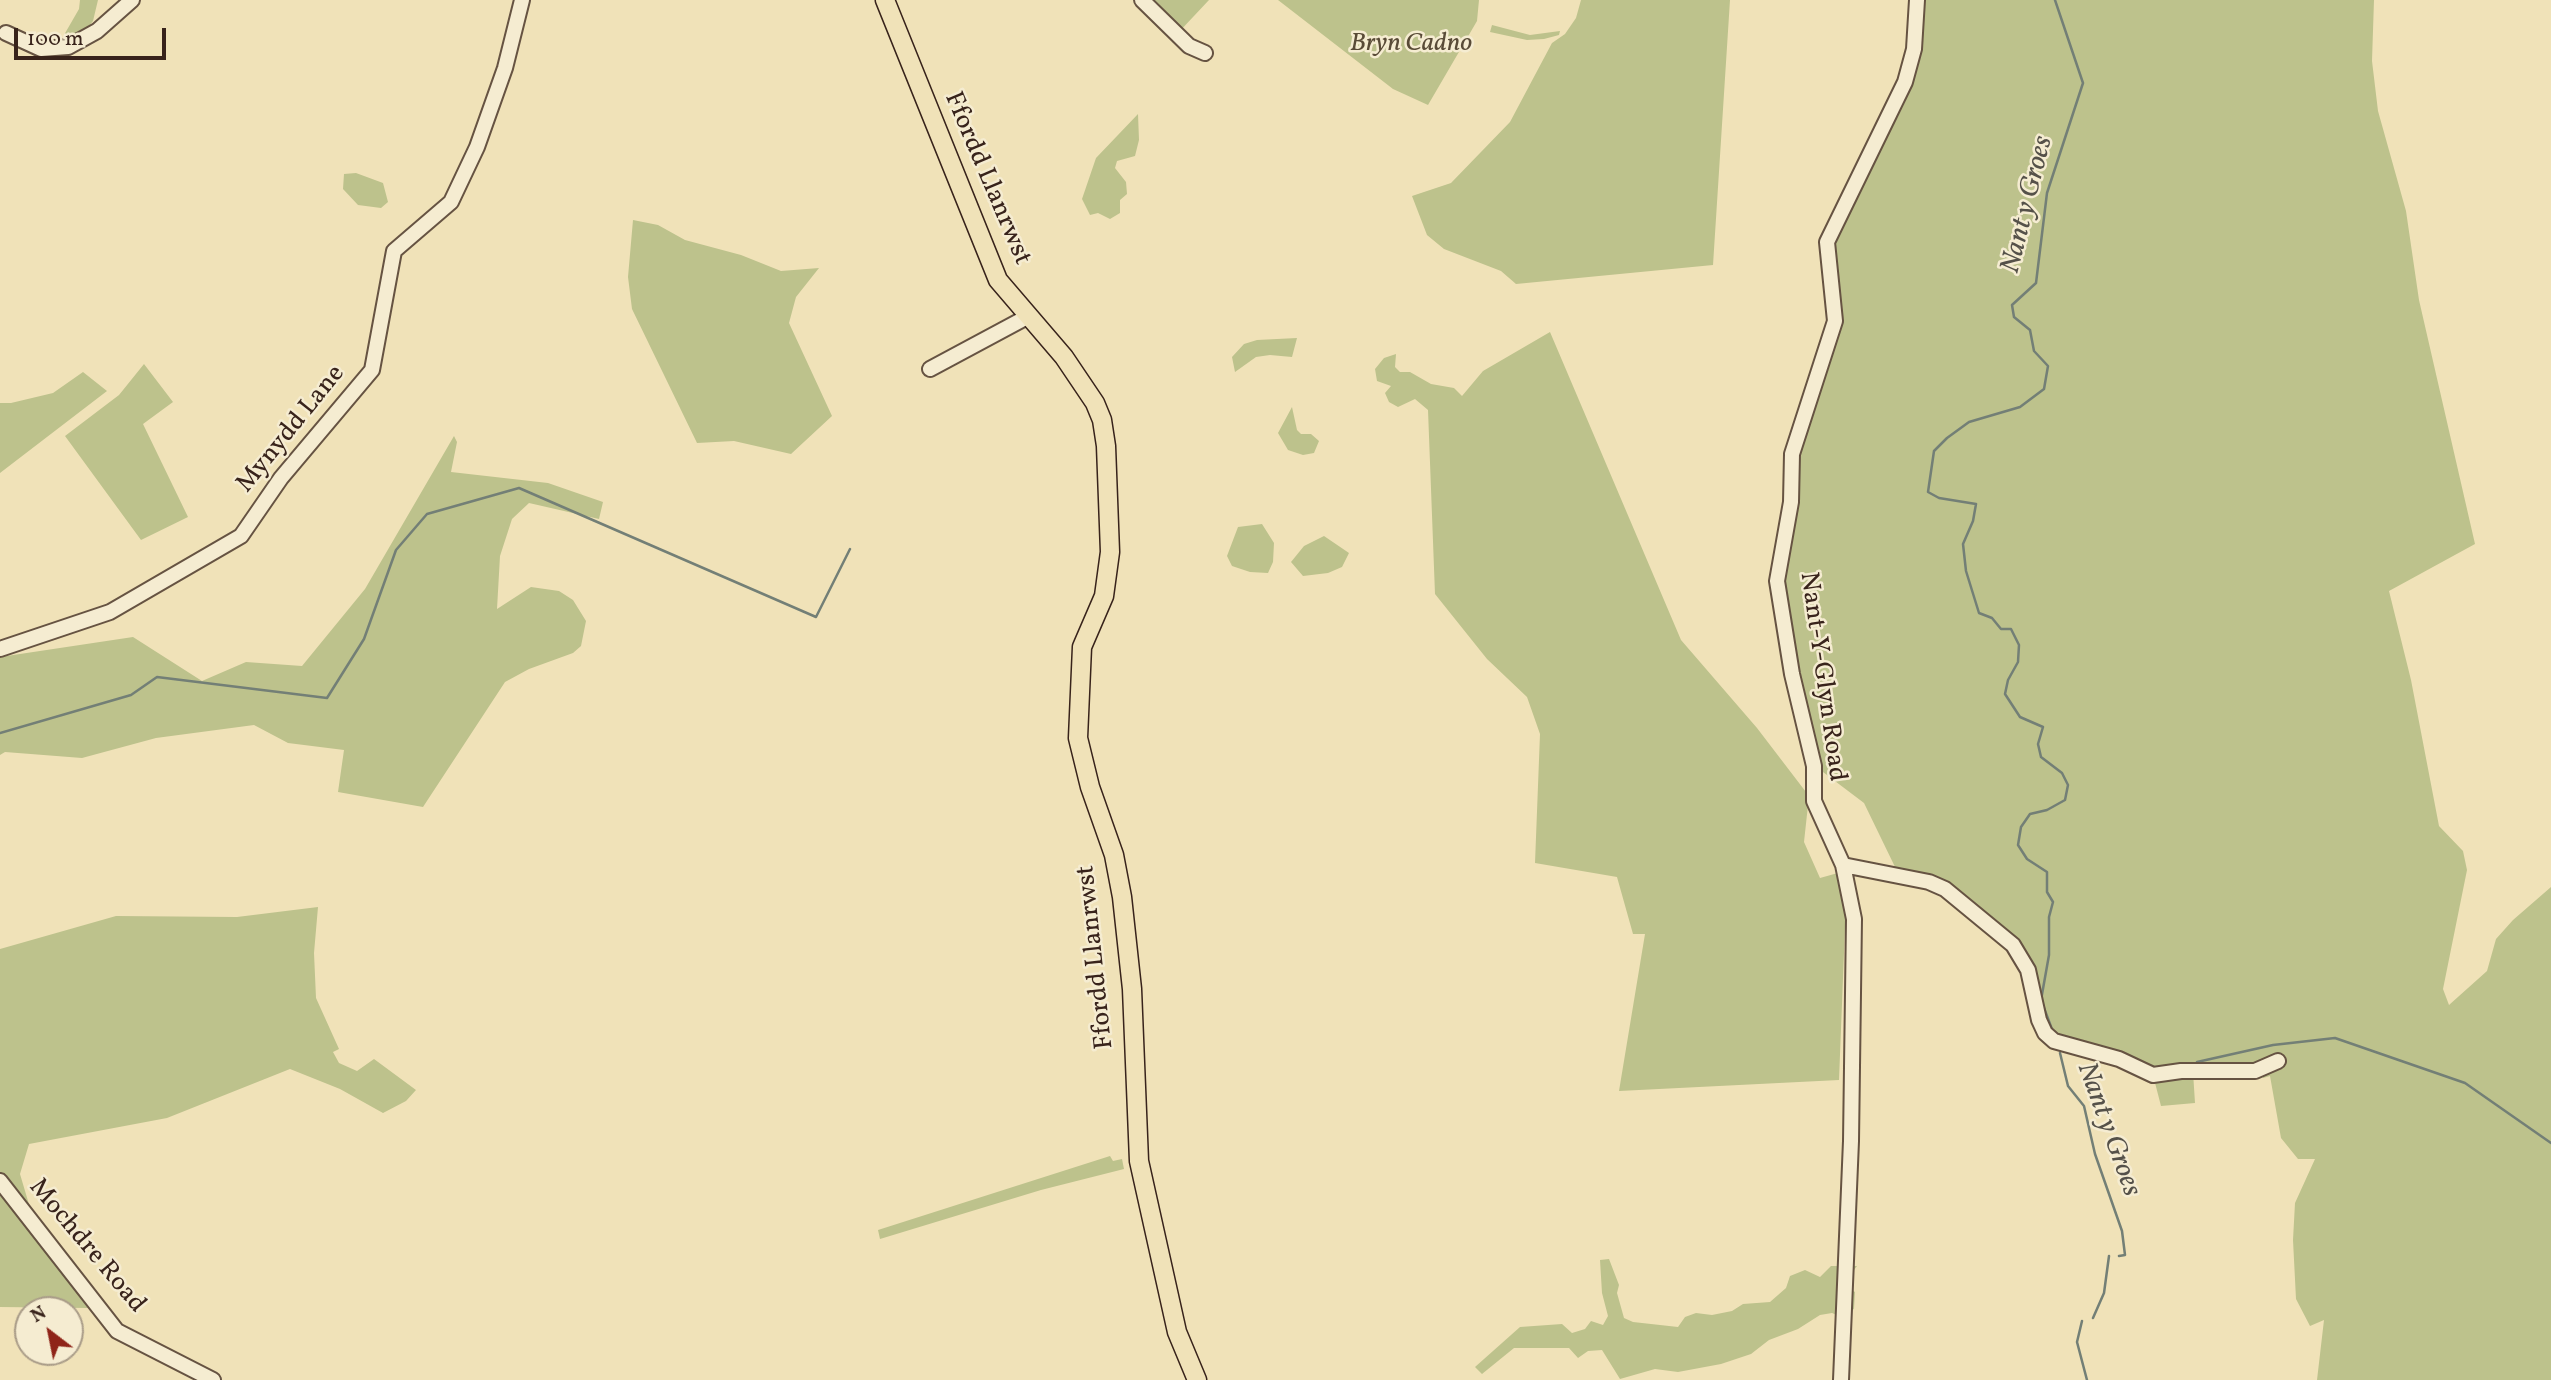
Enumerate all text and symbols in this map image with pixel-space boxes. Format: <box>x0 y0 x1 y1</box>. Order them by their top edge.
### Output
scale bar <box>18 14 170 58</box>
text: 100 m <box>27 25 84 54</box>
park label: Bryn Cadno <box>1350 29 1472 61</box>
street label: Ffordd Llanrwst <box>936 88 1036 270</box>
water label: Nant y Groes <box>1996 133 2062 277</box>
street label: Mynydd Lane <box>231 360 353 500</box>
street label: Nant-Y-Glyn Road <box>1791 570 1851 784</box>
street label: Ffordd Llanrwst <box>1072 863 1122 1051</box>
water label: Nant y Groes <box>2067 1058 2147 1202</box>
street label: Mochdre Road <box>21 1173 151 1321</box>
north arrow <box>14 1296 84 1366</box>
text: N <box>26 1300 52 1330</box>

